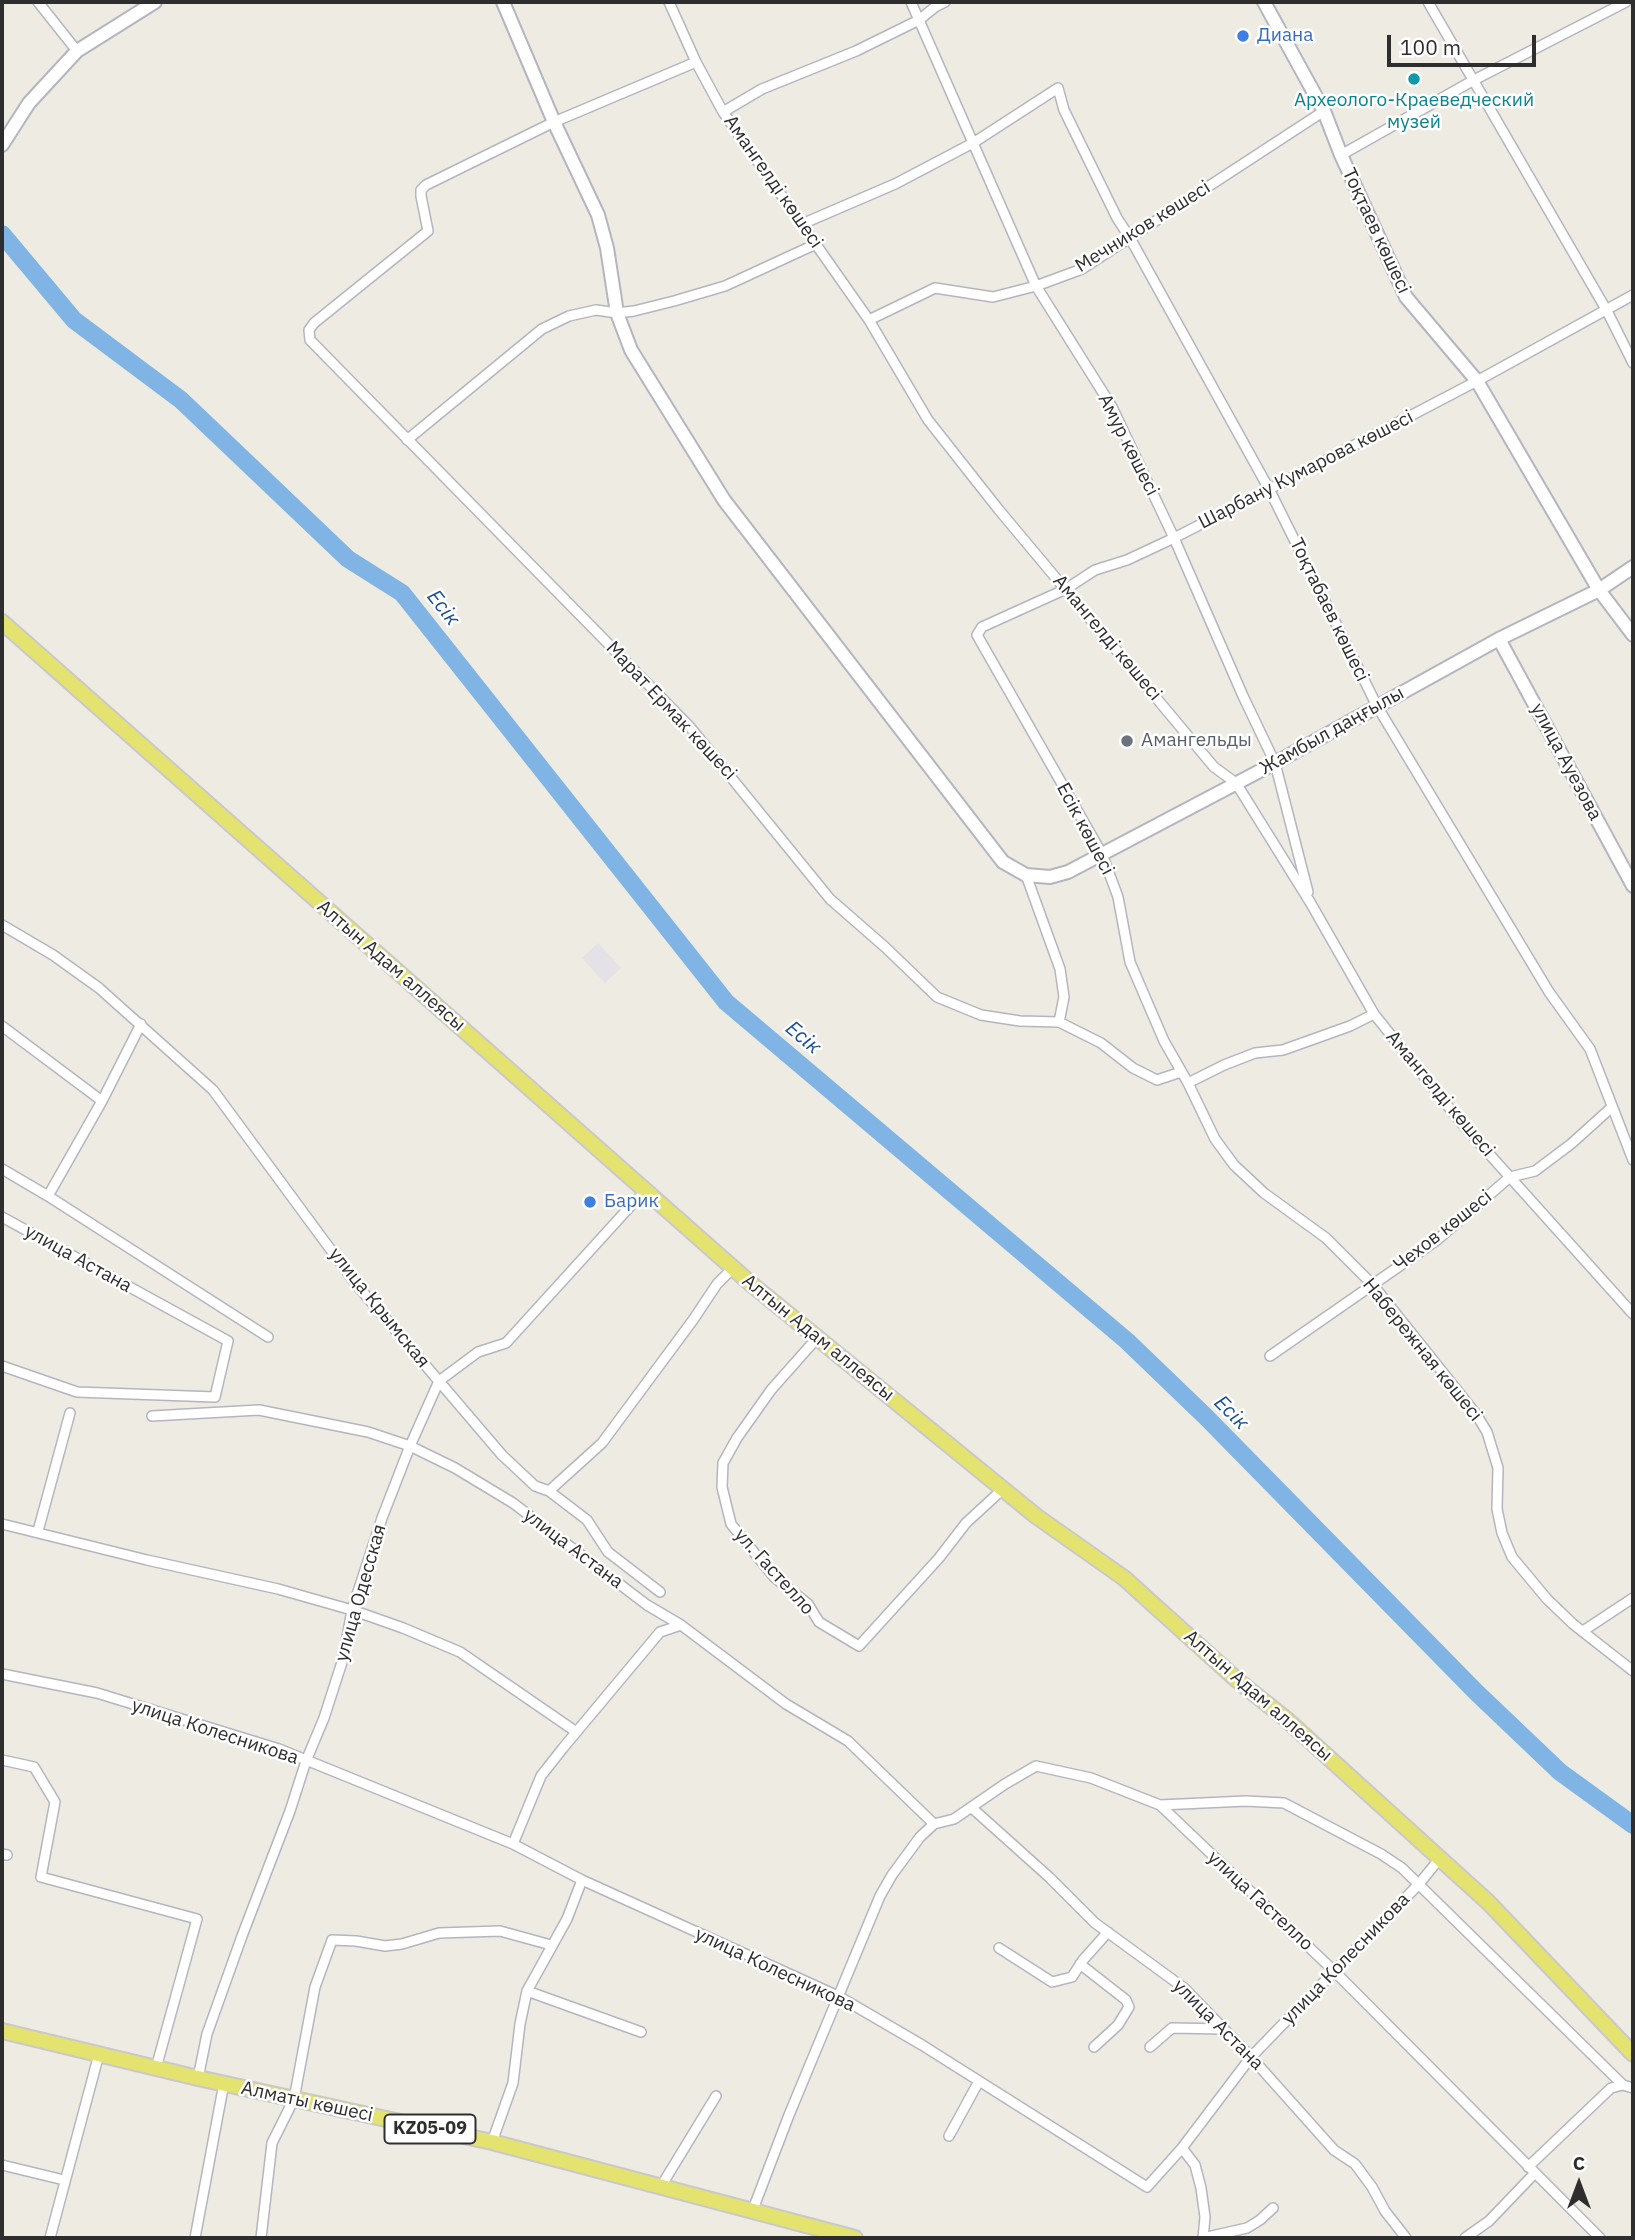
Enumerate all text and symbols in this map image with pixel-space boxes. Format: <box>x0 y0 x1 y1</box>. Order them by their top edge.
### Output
scale bar <box>1390 21 1539 65</box>
place label: Диана <box>1257 25 1313 47</box>
marker: Диана <box>1235 28 1251 44</box>
text: 100 m <box>1400 33 1461 61</box>
marker: Археолого-Краеведческий музей <box>1406 71 1422 87</box>
place label: Археолого-Краеведческий музей <box>1294 90 1534 134</box>
street label: Амангелді көшесі <box>719 111 827 253</box>
street label: Тоқтаев көшесі <box>1337 165 1415 297</box>
street label: Мечников көшесі <box>1071 176 1215 278</box>
street label: Амур көшесі <box>1093 390 1163 500</box>
street label: Шарбану Кумарова көшесі <box>1195 406 1417 534</box>
street label: Тоқтабаев көшесі <box>1284 535 1374 685</box>
street label: Амангелді көшесі <box>1048 571 1166 705</box>
water label: Есік <box>421 585 465 631</box>
street label: Марат Ермак көшесі <box>601 637 741 785</box>
street label: Жамбыл даңғылы <box>1256 682 1408 780</box>
street label: улица Ауезова <box>1526 700 1606 824</box>
place label: Амангельды <box>1141 730 1252 752</box>
marker: Амангельды <box>1119 733 1135 749</box>
street label: Есік көшесі <box>1051 779 1119 879</box>
street label: Алтын Адам аллеясы <box>312 895 470 1037</box>
water label: Есік <box>780 1016 826 1060</box>
street label: Амангелді көшесі <box>1381 1027 1499 1161</box>
street label: Чехов көшесі <box>1389 1186 1497 1276</box>
place label: Барик <box>604 1191 659 1213</box>
marker: Барик <box>582 1194 598 1210</box>
street label: улица Астана <box>20 1220 136 1298</box>
street label: улица Крымская <box>324 1243 434 1373</box>
street label: Алтын Адам аллеясы <box>737 1270 899 1406</box>
street label: Набережная көшесі <box>1357 1274 1487 1426</box>
water label: Есік <box>1208 1390 1254 1436</box>
street label: улица Астана <box>519 1504 627 1594</box>
street label: улица Одесская <box>331 1522 391 1664</box>
street label: ул. Гастелло <box>729 1524 819 1620</box>
street label: Алтын Адам аллеясы <box>1179 1625 1337 1767</box>
street label: улица Колесникова <box>129 1694 301 1770</box>
street label: улица Гастелло <box>1202 1846 1318 1956</box>
street label: улица Колесникова <box>1277 1888 1415 2030</box>
street label: улица Колесникова <box>691 1923 859 2017</box>
street label: улица Астана <box>1168 1975 1268 2075</box>
street label: Алматы көшесі <box>239 2077 375 2127</box>
road number: KZ05-09 <box>384 2115 476 2144</box>
north arrow <box>1544 2149 1614 2219</box>
text: С <box>1573 2151 1585 2175</box>

